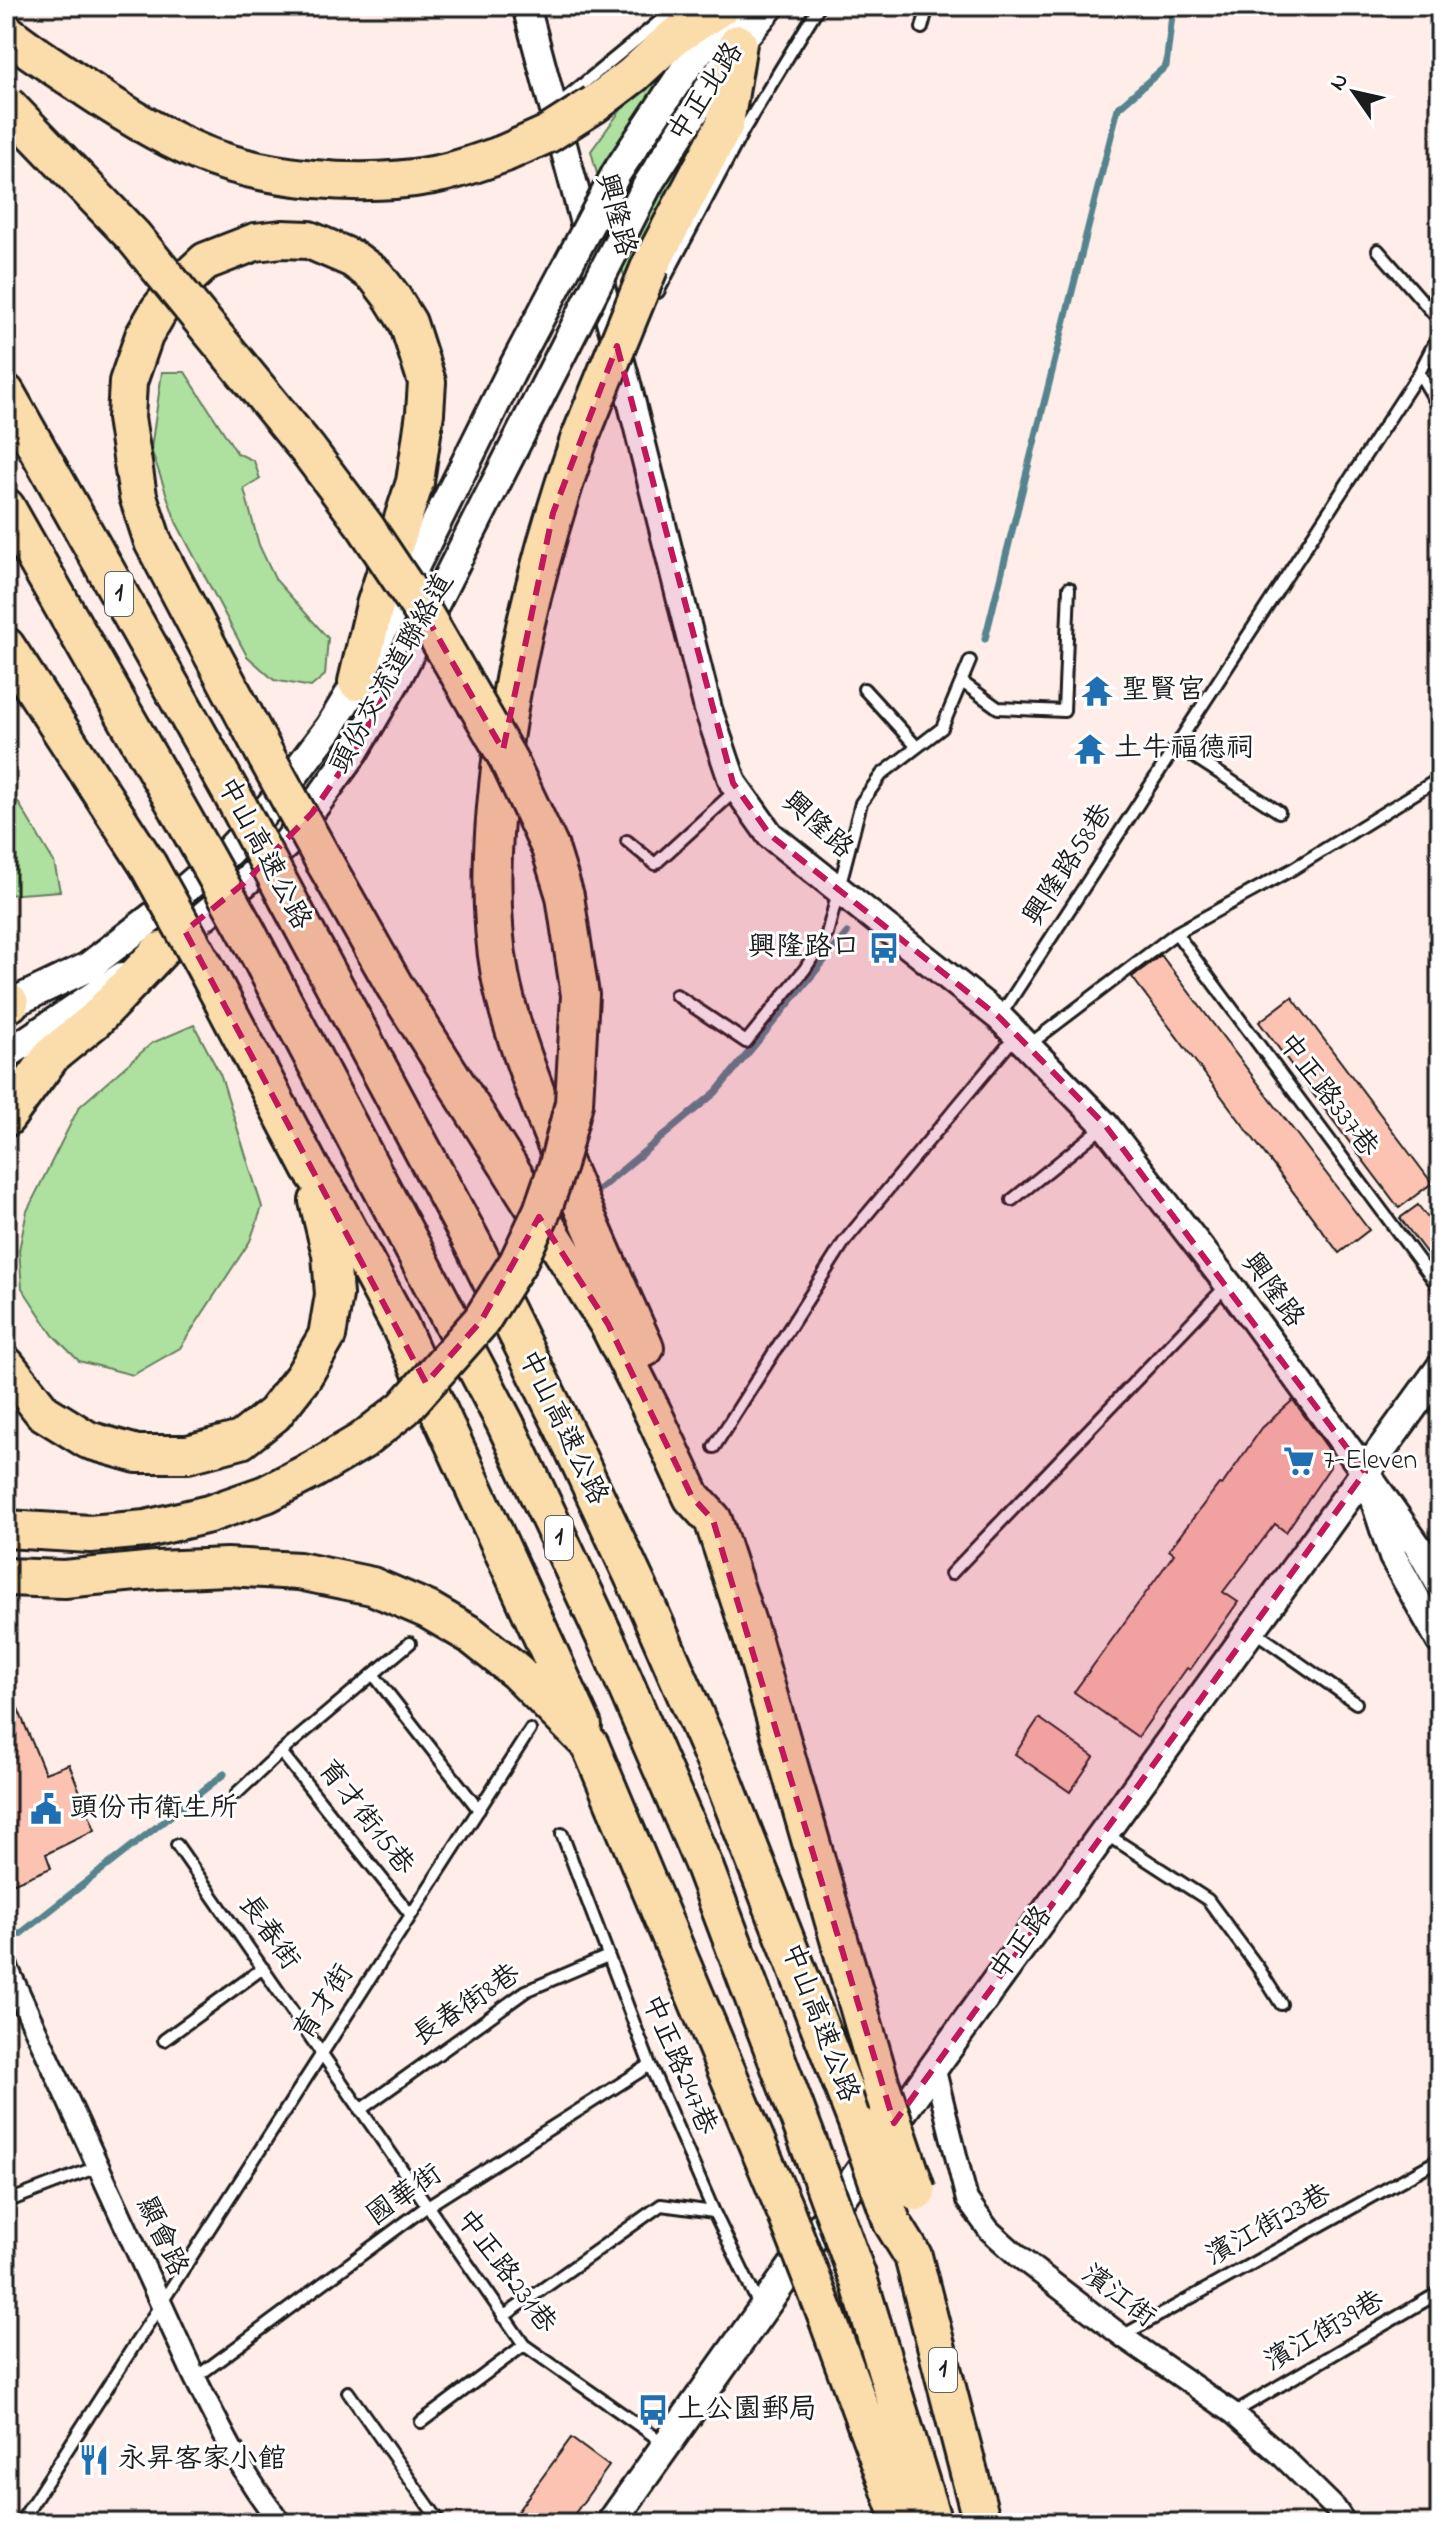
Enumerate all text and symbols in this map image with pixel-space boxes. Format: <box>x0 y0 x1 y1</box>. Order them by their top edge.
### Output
street label: 中正北路 <box>659 35 755 151</box>
north arrow <box>1314 52 1394 132</box>
text: N <box>1322 67 1357 98</box>
street label: 興隆路 <box>584 169 646 261</box>
street label: 頭份交流道聯絡道 <box>321 566 465 782</box>
road number: 1 <box>105 572 133 616</box>
place label: 聖賢宮 <box>1121 671 1205 712</box>
temple icon: 聖賢宮 <box>1080 674 1114 708</box>
place label: 土牛福德祠 <box>1114 729 1254 770</box>
temple icon: 土牛福德祠 <box>1073 732 1107 766</box>
street label: 中山高速公路 <box>205 770 321 938</box>
street label: 興隆路 <box>772 783 862 869</box>
street label: 興隆路58巷 <box>1014 795 1124 934</box>
place label: 興隆路口 <box>748 928 860 969</box>
bus stop icon: 興隆路口 <box>867 931 901 965</box>
street label: 中正路337巷 <box>1266 1025 1388 1168</box>
street label: 興隆路 <box>1231 1245 1313 1337</box>
street label: 中山高速公路 <box>507 1344 617 1512</box>
place label: 7-Eleven <box>1323 1441 1417 1482</box>
supermarket icon: 7-Eleven <box>1282 1444 1316 1478</box>
road number: 1 <box>545 1516 573 1560</box>
street label: 育才街15巷 <box>307 1751 424 1885</box>
place label: 頭份市衛生所 <box>70 1789 238 1830</box>
public building icon: 頭份市衛生所 <box>29 1792 63 1826</box>
street label: 長春街 <box>227 1887 309 1979</box>
street label: 中正路 <box>981 1898 1063 1990</box>
street label: 中山高速公路 <box>770 1937 868 2109</box>
street label: 長春街8巷 <box>405 1954 530 2057</box>
street label: 育才街 <box>285 1957 365 2049</box>
street label: 中正路247巷 <box>630 1988 726 2142</box>
street label: 國華街 <box>359 2155 451 2237</box>
street label: 濱江街23巷 <box>1199 2174 1340 2277</box>
street label: 顯會路 <box>125 2190 197 2284</box>
street label: 中正路231巷 <box>445 2201 566 2344</box>
street label: 濱江街 <box>1072 2255 1164 2339</box>
street label: 濱江街39巷 <box>1258 2281 1393 2383</box>
road number: 1 <box>929 2348 957 2392</box>
place label: 上公園郵局 <box>677 2390 817 2431</box>
bus stop icon: 上公園郵局 <box>636 2393 670 2427</box>
place label: 永昇客家小館 <box>118 2440 286 2481</box>
restaurant icon: 永昇客家小館 <box>77 2443 111 2477</box>

